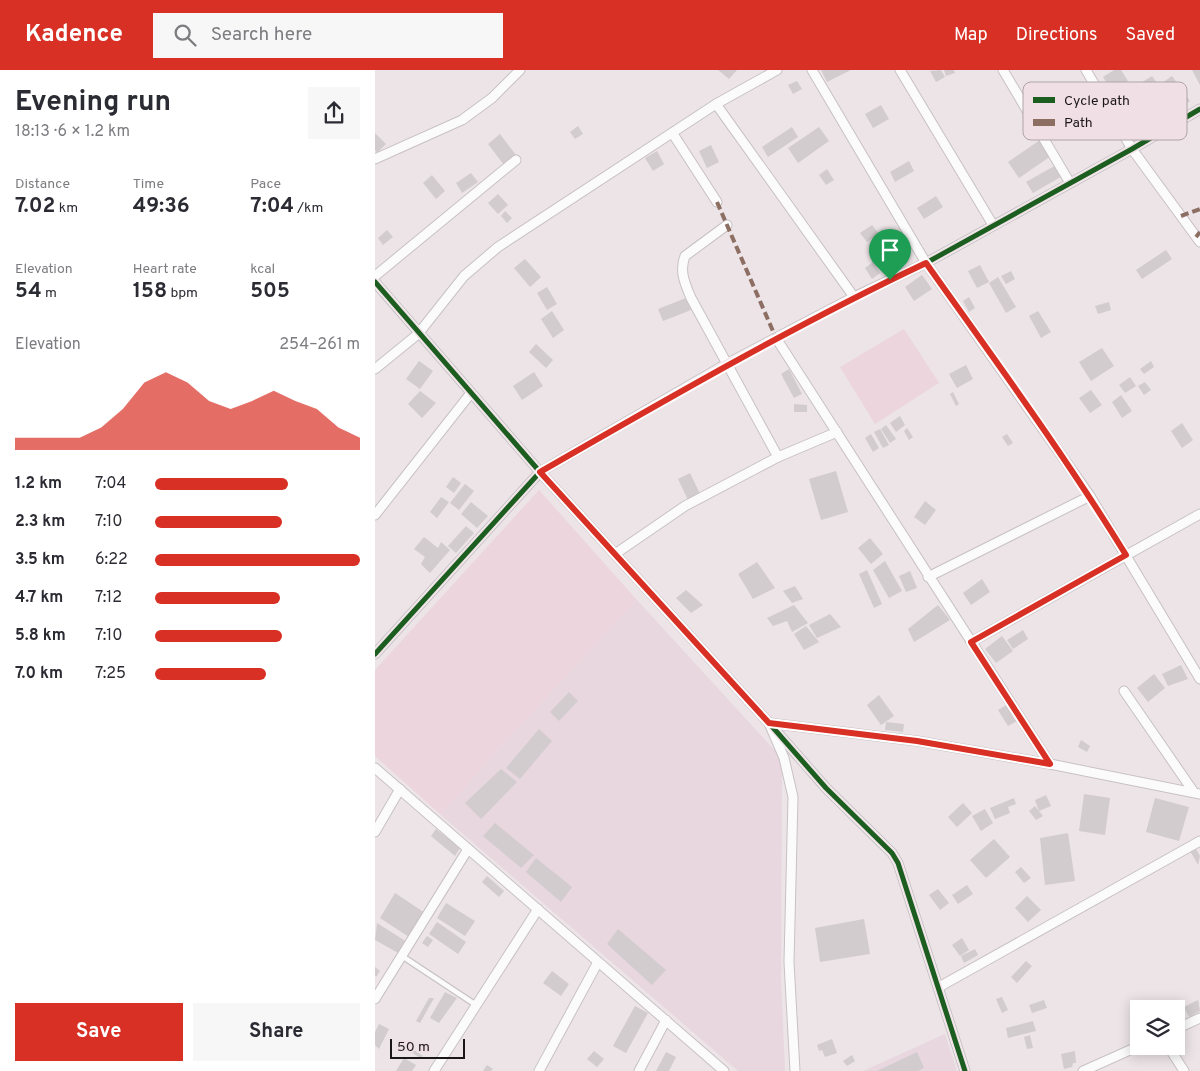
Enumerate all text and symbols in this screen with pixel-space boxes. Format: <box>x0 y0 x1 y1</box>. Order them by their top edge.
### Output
search box <box>153 13 503 58</box>
text: Kadence <box>25 20 123 50</box>
icon: search <box>171 21 199 49</box>
text: Search here <box>211 23 312 47</box>
text: Map <box>954 24 988 47</box>
text: Directions <box>1016 24 1098 47</box>
text: Saved <box>1126 24 1175 47</box>
legend <box>1023 82 1187 140</box>
text: Evening run <box>15 85 171 121</box>
button: share <box>308 87 360 139</box>
text: Cycle path <box>1064 93 1130 110</box>
text: Path <box>1064 115 1093 132</box>
text: 18:13 · 6 × 1.2 km <box>15 122 130 142</box>
text: Distance <box>15 176 70 193</box>
text: Time <box>133 176 164 193</box>
text: Pace <box>250 176 281 193</box>
text: 7.02 <box>15 193 55 220</box>
text: 49:36 <box>133 193 190 220</box>
text: 7:04 <box>250 193 294 220</box>
text: km <box>55 200 78 217</box>
text: /km <box>294 200 323 217</box>
pin <box>869 229 911 280</box>
icon: arrive <box>876 236 904 264</box>
text: Elevation <box>15 261 73 278</box>
text: Heart rate <box>133 261 197 278</box>
text: kcal <box>250 261 275 278</box>
text: 54 <box>15 278 42 305</box>
text: 158 <box>133 278 167 305</box>
text: 505 <box>250 278 290 305</box>
text: m <box>42 285 57 302</box>
text: bpm <box>167 285 198 302</box>
text: Elevation <box>15 335 81 355</box>
text: 254–261 m <box>279 335 360 355</box>
text: 1.2 km <box>15 474 62 494</box>
text: 7:04 <box>95 474 127 494</box>
text: 2.3 km <box>15 512 65 532</box>
text: 7:10 <box>95 512 123 532</box>
text: 3.5 km <box>15 550 65 570</box>
text: 6:22 <box>95 550 128 570</box>
text: 4.7 km <box>15 588 63 608</box>
text: 7:12 <box>95 588 122 608</box>
text: 5.8 km <box>15 626 66 646</box>
text: 7:10 <box>95 626 123 646</box>
text: 7.0 km <box>15 664 63 684</box>
text: 7:25 <box>95 664 126 684</box>
map controls <box>1130 1000 1185 1055</box>
button: layers <box>1130 1000 1185 1055</box>
button: Save <box>15 1003 183 1061</box>
button: Share <box>193 1003 360 1061</box>
scale bar <box>390 1036 465 1059</box>
text: 50 m <box>397 1039 430 1056</box>

